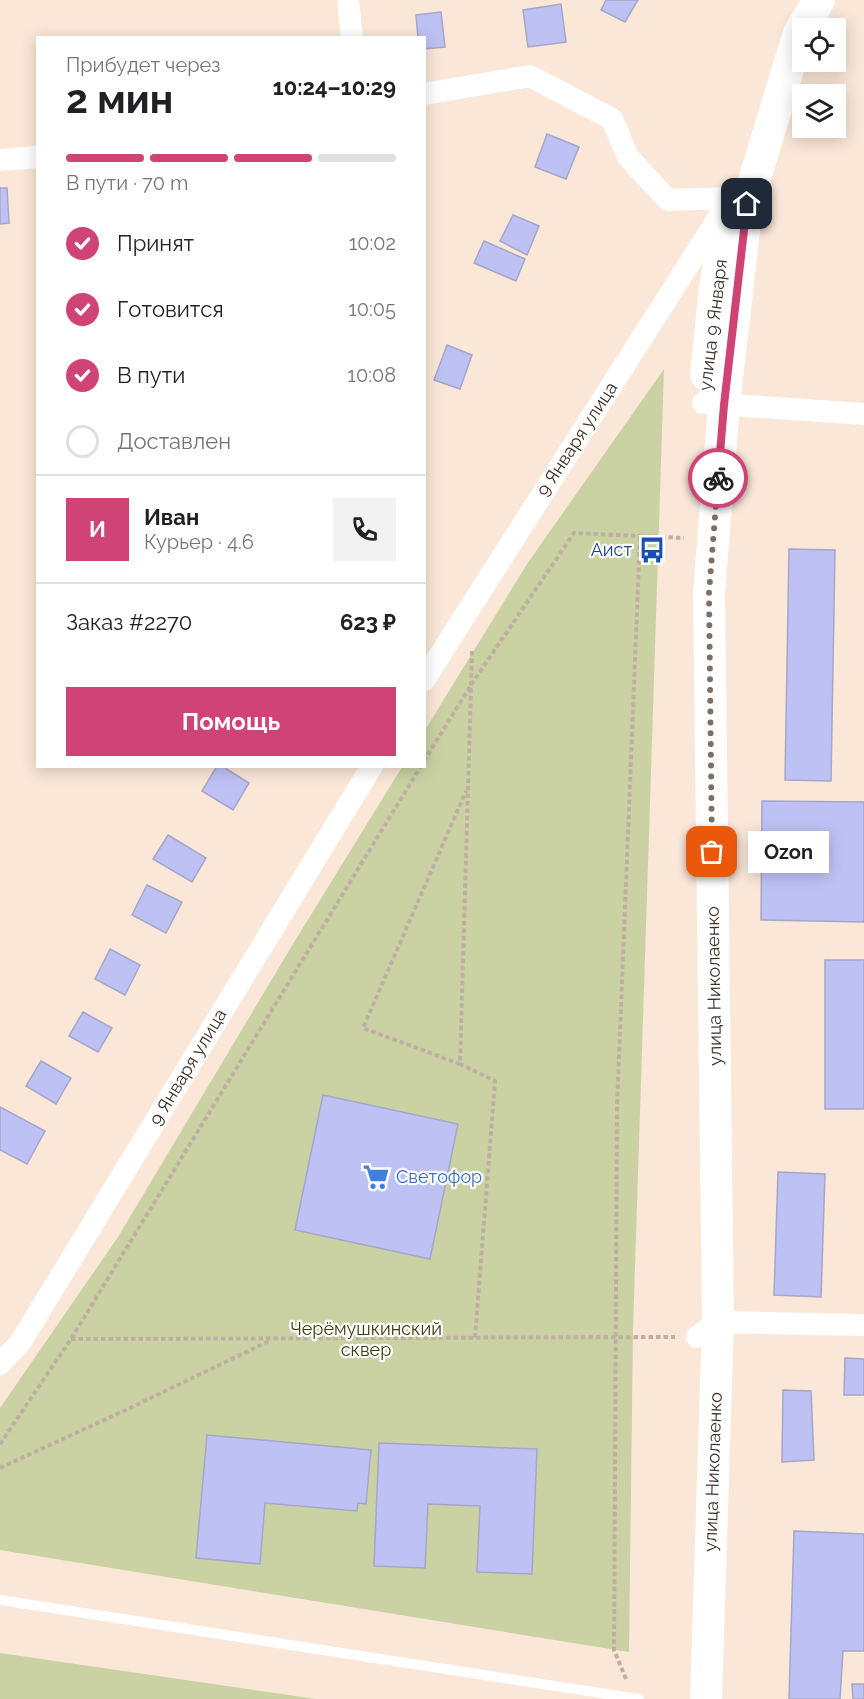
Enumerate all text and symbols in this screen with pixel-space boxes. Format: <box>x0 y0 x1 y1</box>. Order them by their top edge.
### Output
map controls <box>792 18 846 138</box>
button: locate <box>792 18 846 72</box>
text: Прибудет через <box>66 53 220 77</box>
text: 10:24–10:29 <box>273 74 396 100</box>
text: 2 мин <box>66 76 173 122</box>
button: layers <box>792 84 846 138</box>
text: В пути · 70 m <box>66 171 188 195</box>
pin <box>721 178 772 229</box>
icon: home <box>730 187 763 220</box>
icon: check <box>66 227 99 260</box>
text: Принят <box>117 230 194 256</box>
text: 10:02 <box>349 231 396 255</box>
street label: улица 9 Января <box>694 258 731 392</box>
icon: check <box>66 293 99 326</box>
text: Готовится <box>117 296 224 322</box>
text: 10:05 <box>348 297 396 321</box>
icon: check <box>66 359 99 392</box>
text: В пути <box>117 362 185 388</box>
text: 10:08 <box>347 363 396 387</box>
street label: 9 Января улица <box>532 378 621 500</box>
text: Доставлен <box>117 428 231 454</box>
courier <box>688 448 748 508</box>
icon: bike <box>702 462 735 495</box>
button: phone <box>333 498 396 561</box>
text: Иван <box>144 504 199 530</box>
text: И <box>89 516 106 542</box>
text: Курьер · 4.6 <box>144 530 254 554</box>
bus stop icon: Аист <box>637 535 667 565</box>
place label: Аист <box>591 539 632 560</box>
text: Заказ #2270 <box>66 609 192 635</box>
text: 623 ₽ <box>340 609 396 635</box>
button: Помощь <box>66 687 396 756</box>
pin <box>686 826 737 877</box>
callout: Ozon <box>748 831 829 873</box>
icon: bag <box>695 835 728 868</box>
text: Ozon <box>764 840 813 864</box>
street label: улица Николаенко <box>702 906 725 1066</box>
street label: 9 Января улица <box>145 1005 231 1129</box>
supermarket icon: Светофор <box>361 1162 391 1192</box>
place label: Светофор <box>396 1166 482 1187</box>
park label: Черёмушкинский сквер <box>290 1318 442 1360</box>
street label: улица Николаенко <box>699 1391 726 1552</box>

